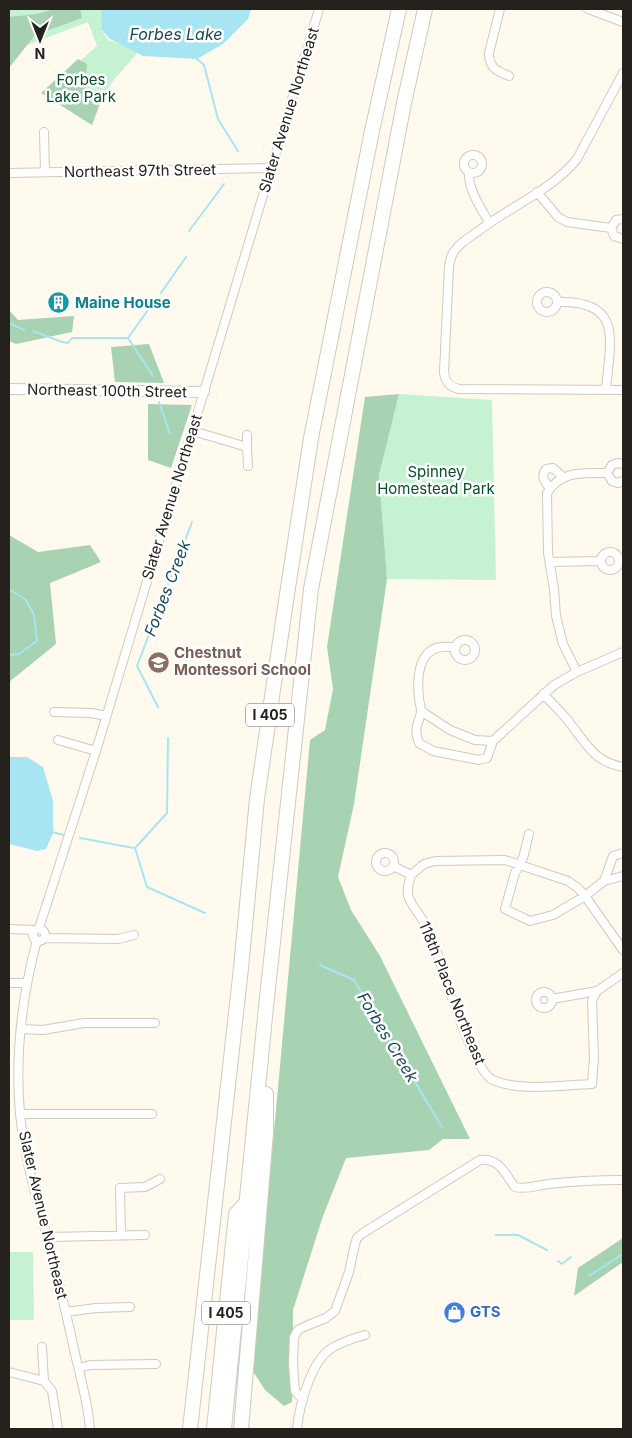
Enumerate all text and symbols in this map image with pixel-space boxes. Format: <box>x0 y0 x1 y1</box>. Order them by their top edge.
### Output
north arrow <box>15 15 65 65</box>
water label: Forbes Lake <box>129 24 223 44</box>
street label: Slater Avenue Northeast <box>254 25 323 195</box>
text: N <box>35 45 45 62</box>
park label: Forbes Lake Park <box>46 70 117 106</box>
street label: Northeast 97th Street <box>64 160 216 181</box>
building icon: Maine House <box>47 291 71 315</box>
place label: Maine House <box>75 293 171 312</box>
street label: Northeast 100th Street <box>27 380 187 401</box>
street label: Slater Avenue Northeast <box>137 412 206 582</box>
park label: Spinney Homestead Park <box>377 462 496 498</box>
water label: Forbes Creek <box>140 537 195 639</box>
place label: Chestnut Montessori School <box>174 643 311 679</box>
school or university icon: Chestnut Montessori School <box>146 650 170 674</box>
road number: I 405 <box>246 704 294 726</box>
street label: 118th Place Northeast <box>415 918 490 1067</box>
water label: Forbes Creek <box>353 988 423 1086</box>
street label: Slater Avenue Northeast <box>15 1129 72 1301</box>
shop icon: GTS <box>442 1300 466 1324</box>
road number: I 405 <box>202 1302 250 1325</box>
place label: GTS <box>470 1302 501 1321</box>

